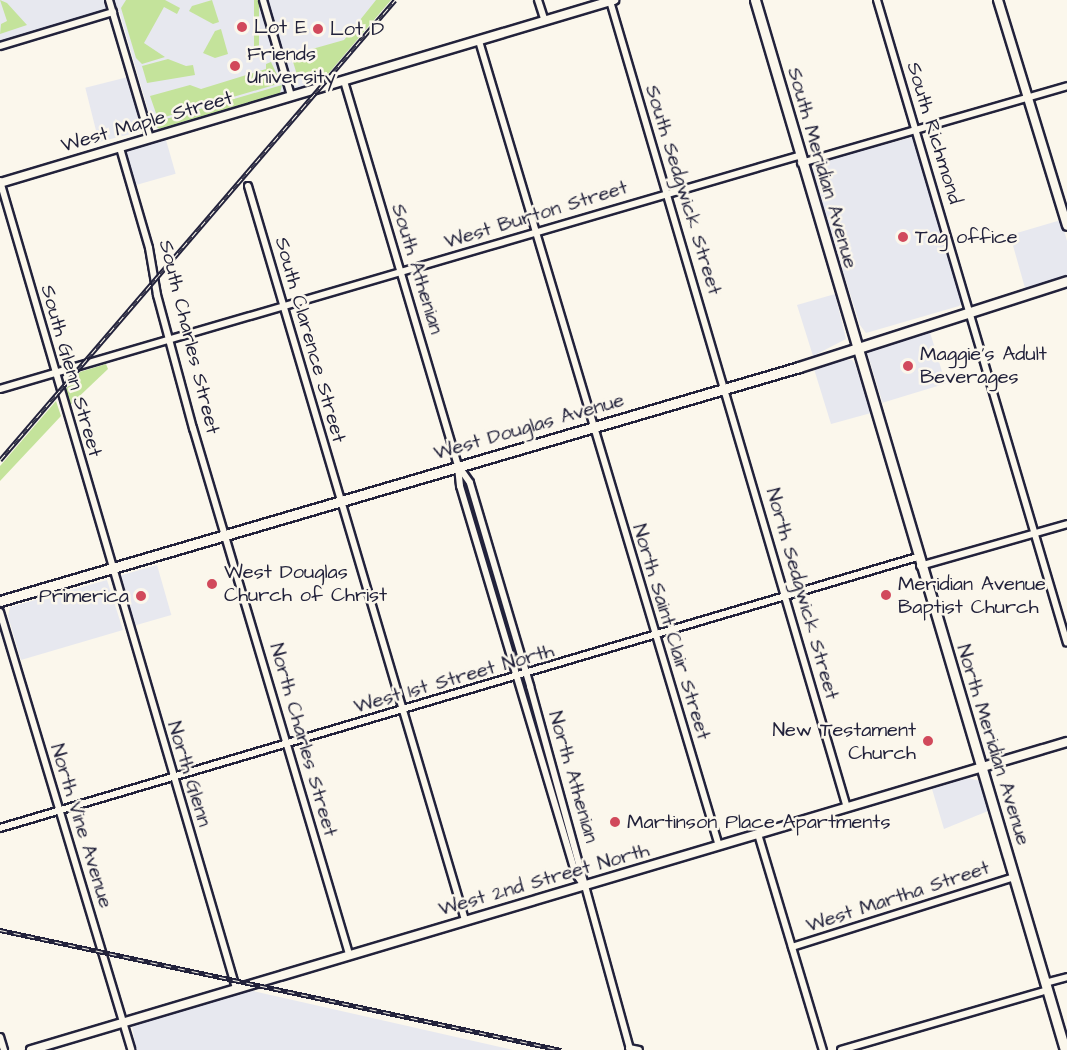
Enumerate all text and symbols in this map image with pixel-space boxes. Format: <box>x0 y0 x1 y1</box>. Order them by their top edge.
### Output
place label: Lot E <box>254 15 307 39</box>
place label: Lot D <box>330 17 384 41</box>
marker: Lot E <box>235 20 249 34</box>
marker: Lot D <box>311 22 325 36</box>
place label: Friends University <box>247 42 336 89</box>
marker: Friends University <box>228 59 242 73</box>
street label: South Richmond <box>901 59 967 207</box>
street label: South Meridian Avenue <box>782 65 862 271</box>
street label: South Sedgwick Street <box>640 82 726 298</box>
street label: West Maple Street <box>58 86 236 158</box>
street label: West Burton Street <box>442 176 630 254</box>
street label: South Athenian <box>386 201 448 337</box>
place label: Tag office <box>915 225 1017 249</box>
marker: Tag office <box>896 230 910 244</box>
street label: South Clarence Street <box>269 234 351 446</box>
street label: South Charles Street <box>153 237 225 437</box>
street label: South Glenn Street <box>35 282 107 460</box>
place label: Maggie's Adult Beverages <box>920 342 1047 389</box>
marker: Maggie's Adult Beverages <box>901 359 915 373</box>
street label: West Douglas Avenue <box>431 388 627 466</box>
street label: North Sedgwick Street <box>760 485 844 703</box>
street label: North Saint Clair Street <box>627 521 715 743</box>
place label: West Douglas Church of Christ <box>224 560 387 607</box>
place label: Meridian Avenue Baptist Church <box>898 572 1046 619</box>
marker: West Douglas Church of Christ <box>205 577 219 591</box>
place label: Primerica <box>39 584 129 608</box>
marker: Meridian Avenue Baptist Church <box>879 588 893 602</box>
marker: Primerica <box>134 589 148 603</box>
street label: West 1st Street North <box>351 639 557 719</box>
street label: North Charles Street <box>264 641 342 839</box>
street label: North Meridian Avenue <box>951 642 1035 848</box>
street label: North Athenian <box>543 708 603 846</box>
place label: New Testament Church <box>772 718 916 765</box>
street label: North Glenn <box>162 719 216 829</box>
marker: New Testament Church <box>921 734 935 748</box>
street label: North Vine Avenue <box>45 741 117 911</box>
place label: Martinson Place Apartments <box>627 810 890 834</box>
marker: Martinson Place Apartments <box>608 815 622 829</box>
street label: West 2nd Street North <box>436 838 652 922</box>
street label: West Martha Street <box>803 856 993 938</box>

